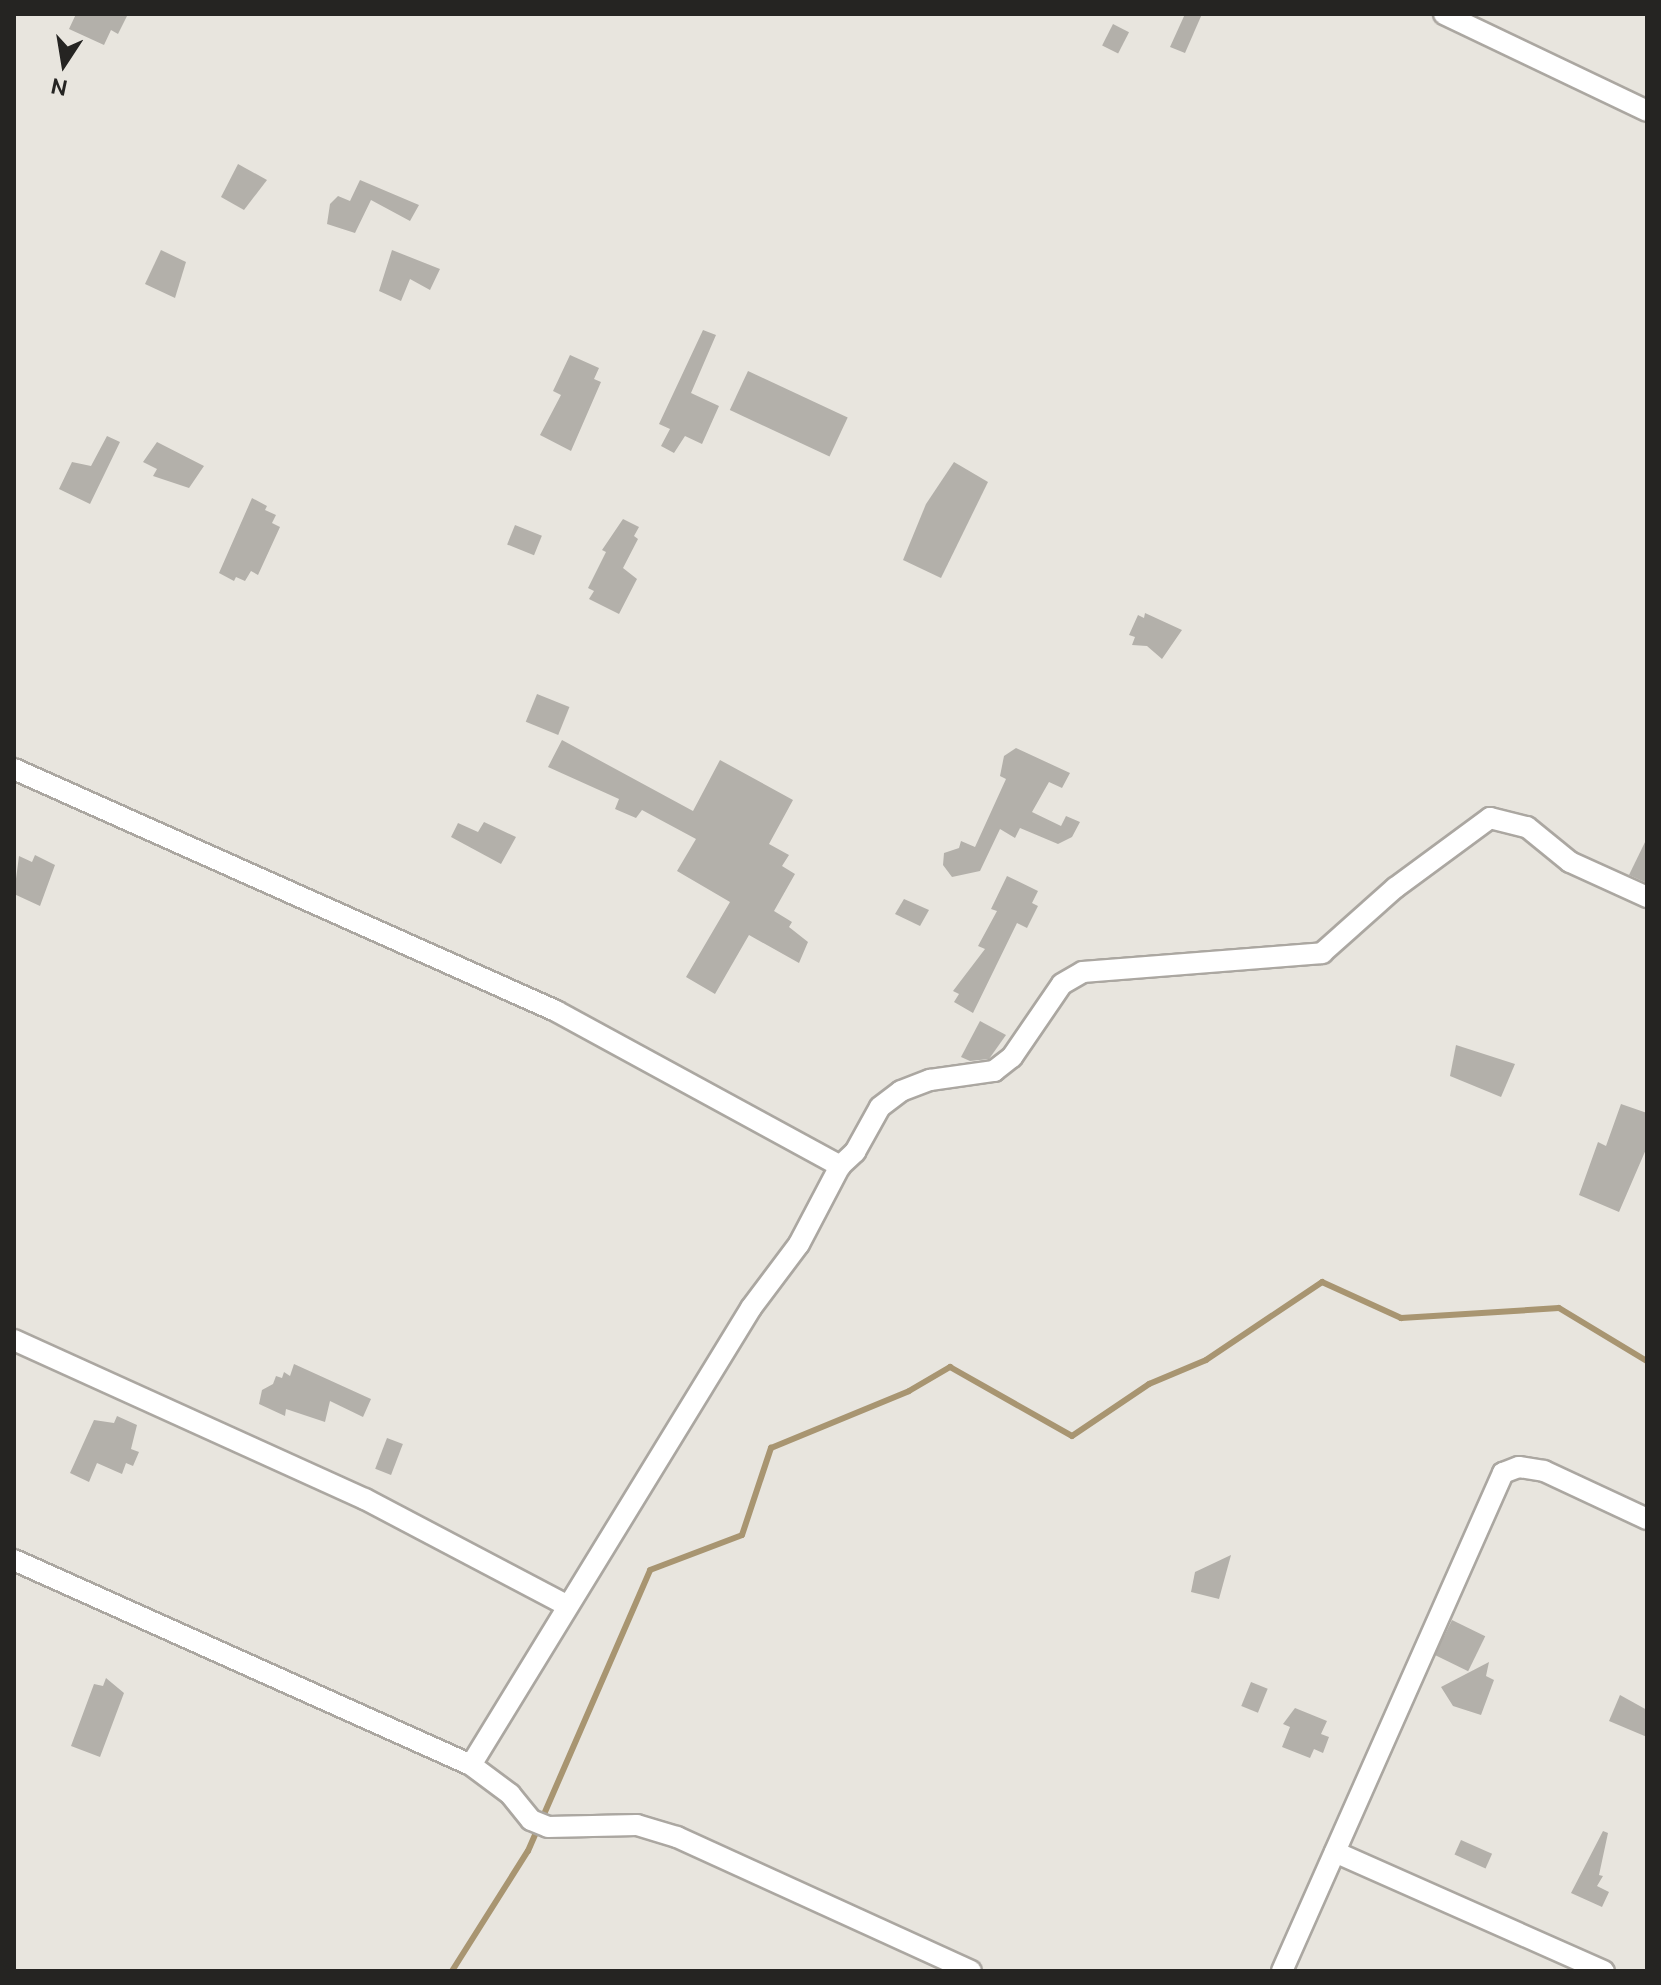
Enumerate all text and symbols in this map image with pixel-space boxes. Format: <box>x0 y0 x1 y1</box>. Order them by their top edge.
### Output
north arrow <box>24 24 104 104</box>
text: N <box>48 74 70 102</box>

